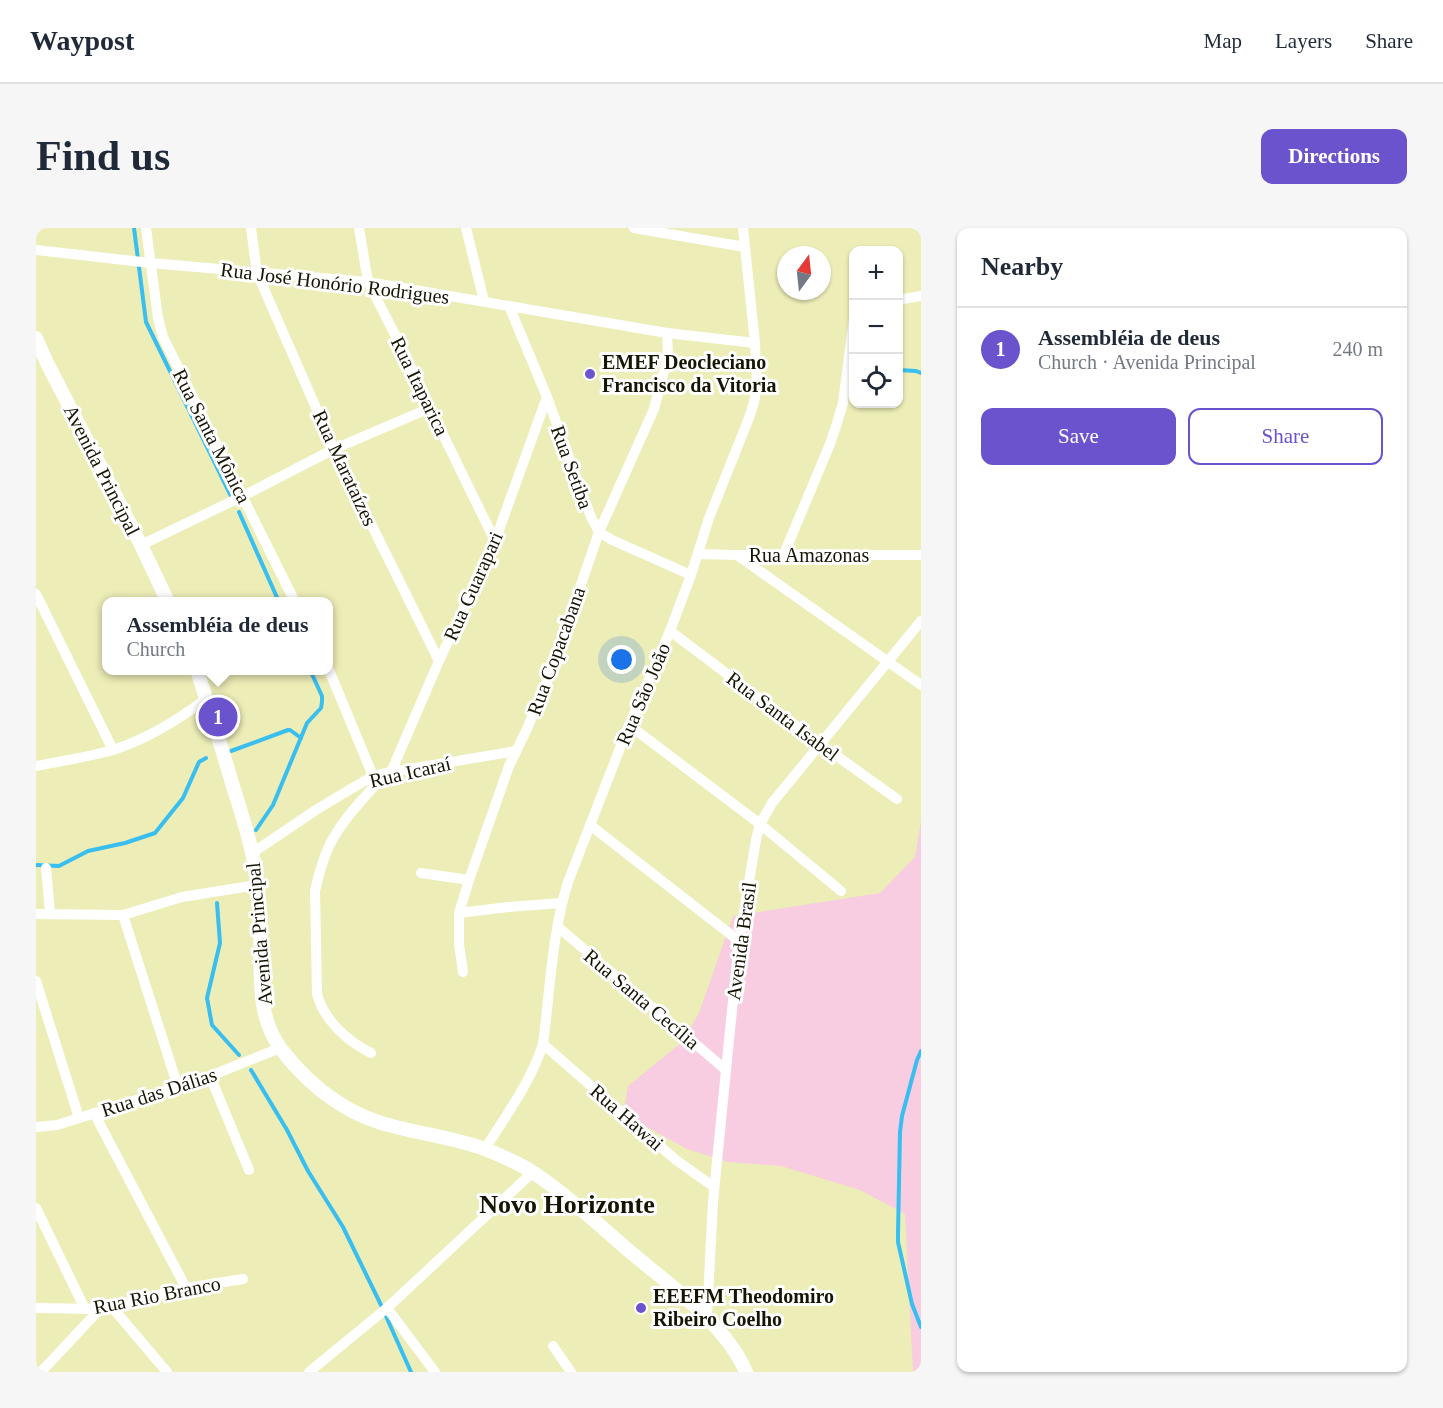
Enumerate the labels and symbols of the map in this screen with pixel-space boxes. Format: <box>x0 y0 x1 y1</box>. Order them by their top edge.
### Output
north arrow <box>777 246 831 300</box>
street label: Rua José Honório Rodrigues <box>219 258 451 309</box>
street label: Rua Itaparica <box>386 333 453 440</box>
place label: EMEF Deocleciano Francisco da Vitoria <box>602 351 776 396</box>
street label: Rua Santa Mônica <box>169 365 255 507</box>
marker: EMEF Deocleciano Francisco da Vitoria <box>583 367 597 381</box>
street label: Avenida Principal <box>59 401 145 540</box>
street label: Rua Marataízes <box>309 407 381 529</box>
street label: Rua Setiba <box>547 422 597 512</box>
street label: Rua Guarapari <box>439 528 508 644</box>
street label: Rua Amazonas <box>749 544 869 566</box>
street label: Rua Copacabana <box>523 584 590 719</box>
street label: Rua São João <box>612 640 674 748</box>
your location <box>607 645 636 674</box>
street label: Rua Santa Isabel <box>723 667 844 765</box>
pin: 1 <box>198 694 237 740</box>
street label: Rua Icaraí <box>367 752 453 792</box>
street label: Avenida Principal <box>242 861 277 1006</box>
street label: Avenida Brasil <box>722 880 760 1001</box>
street label: Rua Santa Cecília <box>580 945 704 1054</box>
street label: Rua das Dálias <box>99 1063 220 1121</box>
street label: Rua Hawai <box>586 1079 668 1155</box>
district label: Novo Horizonte <box>479 1190 655 1219</box>
street label: Rua Rio Branco <box>92 1272 222 1318</box>
place label: EEEFM Theodomiro Ribeiro Coelho <box>653 1285 834 1330</box>
marker: EEEFM Theodomiro Ribeiro Coelho <box>634 1301 648 1315</box>

